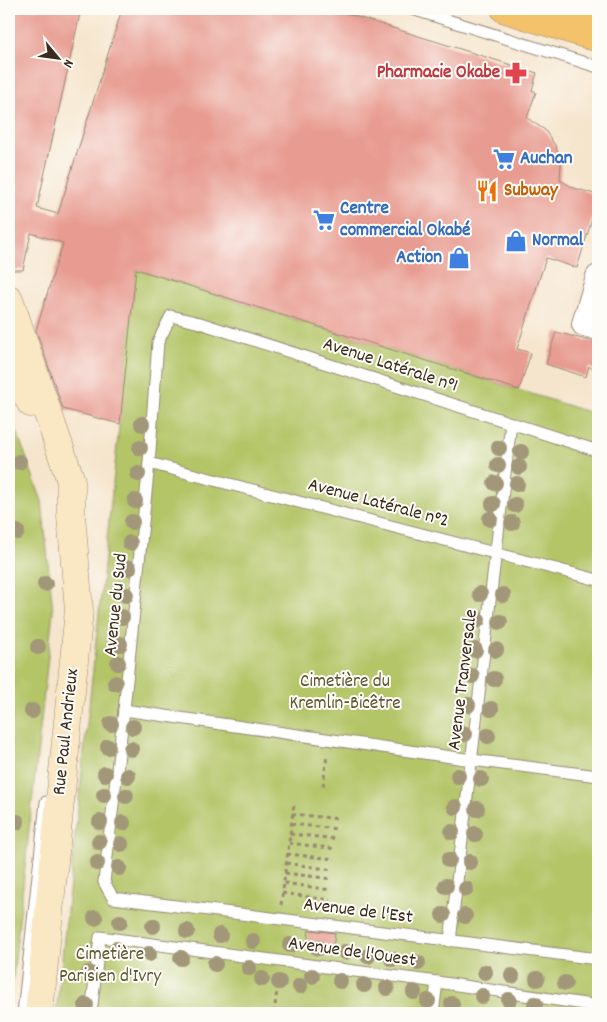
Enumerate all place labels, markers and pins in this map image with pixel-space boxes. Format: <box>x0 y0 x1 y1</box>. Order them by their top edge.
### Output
place label: Pharmacie Okabe <box>377 60 500 87</box>
pharmacy icon: Pharmacie Okabe <box>503 60 529 86</box>
supermarket icon: Auchan <box>491 146 517 172</box>
place label: Auchan <box>520 146 573 173</box>
restaurant icon: Subway <box>474 178 500 204</box>
place label: Subway <box>504 178 559 205</box>
place label: Centre commercial Okabé <box>340 196 471 245</box>
supermarket icon: Centre commercial Okabé <box>311 207 337 233</box>
shop icon: Normal <box>503 228 529 254</box>
place label: Normal <box>532 228 584 255</box>
place label: Action <box>396 245 442 272</box>
shop icon: Action <box>446 245 472 271</box>

